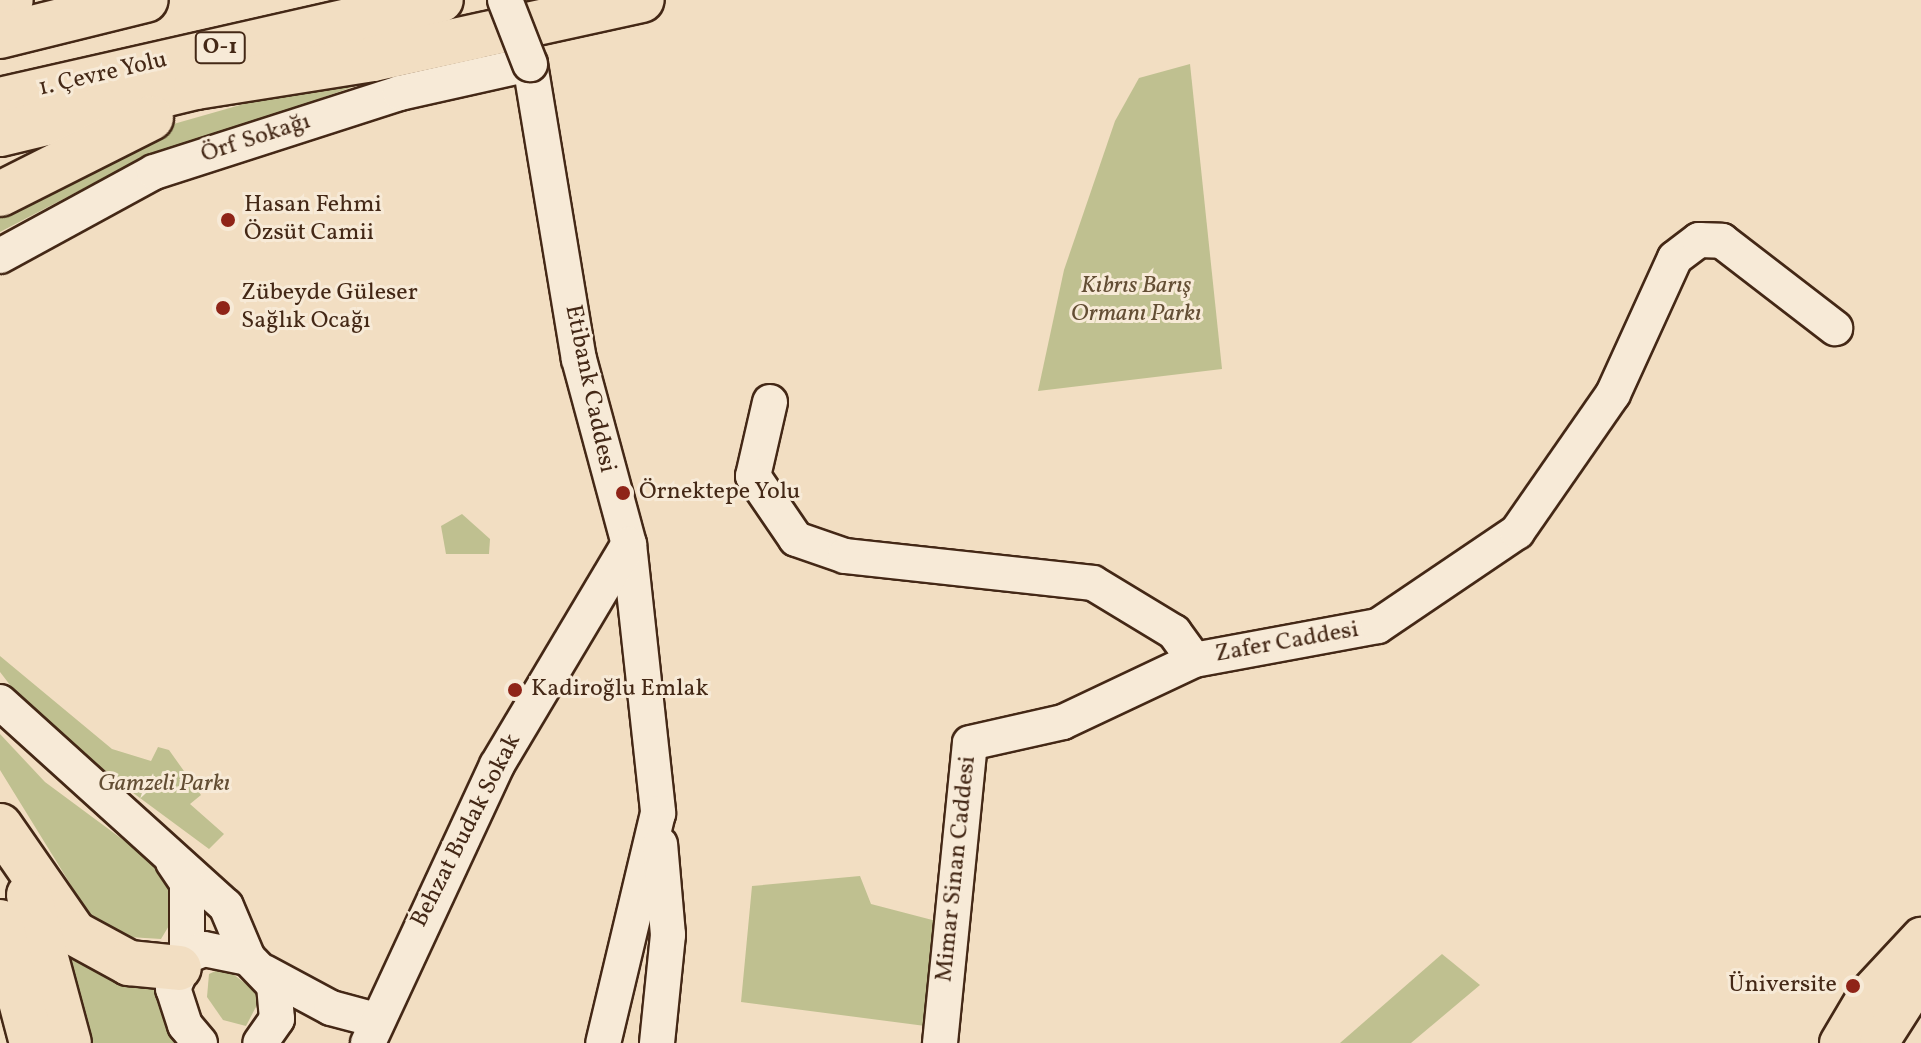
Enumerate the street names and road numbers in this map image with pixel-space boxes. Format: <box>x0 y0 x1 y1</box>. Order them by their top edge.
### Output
road number: O-1 <box>194 30 246 66</box>
street label: 1. Çevre Yolu <box>36 46 170 104</box>
street label: Örf Sokağı <box>199 108 313 170</box>
street label: Etibank Caddesi <box>557 302 621 476</box>
street label: Zafer Caddesi <box>1213 616 1361 670</box>
street label: Behzat Budak Sokak <box>406 729 528 933</box>
street label: Mimar Sinan Caddesi <box>931 755 983 983</box>

